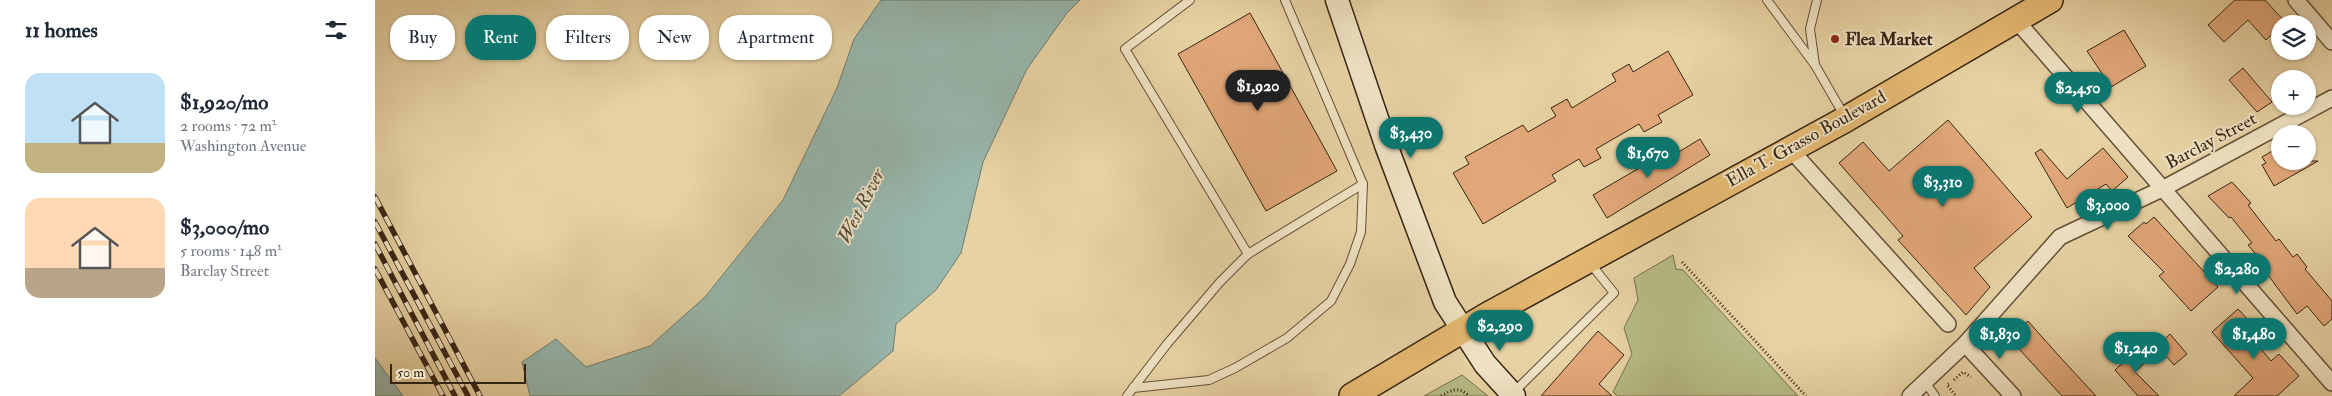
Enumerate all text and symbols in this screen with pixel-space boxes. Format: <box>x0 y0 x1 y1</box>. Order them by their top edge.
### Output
chip: Buy <box>390 15 455 60</box>
chip: Rent <box>465 15 536 60</box>
chip: Filters <box>546 15 629 60</box>
chip: New <box>639 15 709 60</box>
chip: Apartment <box>719 15 832 60</box>
map controls <box>2271 15 2316 170</box>
button: layers <box>2271 15 2316 60</box>
icon: filters <box>322 16 350 44</box>
text: 11 homes <box>25 17 98 44</box>
place label: Flea Market <box>1845 28 1933 51</box>
marker: Flea Market <box>1829 33 1841 45</box>
pin: $1,920 <box>1217 70 1299 112</box>
button: + <box>2271 70 2316 115</box>
pin: $2,450 <box>2037 72 2119 114</box>
text: $1,920 <box>1236 76 1280 96</box>
text: $2,450 <box>2055 78 2101 98</box>
street label: Ella T. Grasso Boulevard <box>1722 85 1890 193</box>
text: $1,920/mo <box>180 89 268 116</box>
icon: home <box>65 93 125 153</box>
street label: Barclay Street <box>2161 107 2261 175</box>
text: 2 rooms · 72 m² <box>180 116 276 136</box>
pin: $3,430 <box>1370 116 1452 159</box>
text: $3,430 <box>1390 123 1432 143</box>
button: − <box>2271 125 2316 170</box>
text: Washington Avenue <box>180 136 306 156</box>
pin: $1,670 <box>1607 136 1689 179</box>
text: $1,670 <box>1627 143 1669 163</box>
water label: West River <box>832 164 890 247</box>
pin: $3,310 <box>1902 166 1984 208</box>
text: $3,310 <box>1924 172 1962 192</box>
pin: $3,000 <box>2067 188 2149 231</box>
text: $3,000 <box>2086 195 2130 215</box>
text: $3,000/mo <box>180 214 269 241</box>
icon: home <box>65 218 125 278</box>
text: 5 rooms · 148 m² <box>180 241 282 261</box>
pin: $2,280 <box>2196 252 2278 295</box>
text: $2,280 <box>2215 259 2259 279</box>
text: Barclay Street <box>180 261 269 281</box>
pin: $2,290 <box>1459 310 1541 352</box>
text: $2,290 <box>1477 316 1523 336</box>
pin: $1,830 <box>1959 318 2041 360</box>
pin: $1,480 <box>2213 318 2295 360</box>
text: $1,830 <box>1980 324 2020 344</box>
text: $1,480 <box>2232 324 2276 344</box>
pin: $1,240 <box>2095 332 2177 374</box>
text: $1,240 <box>2114 338 2158 358</box>
scale bar <box>390 361 526 384</box>
text: 50 m <box>397 364 424 381</box>

